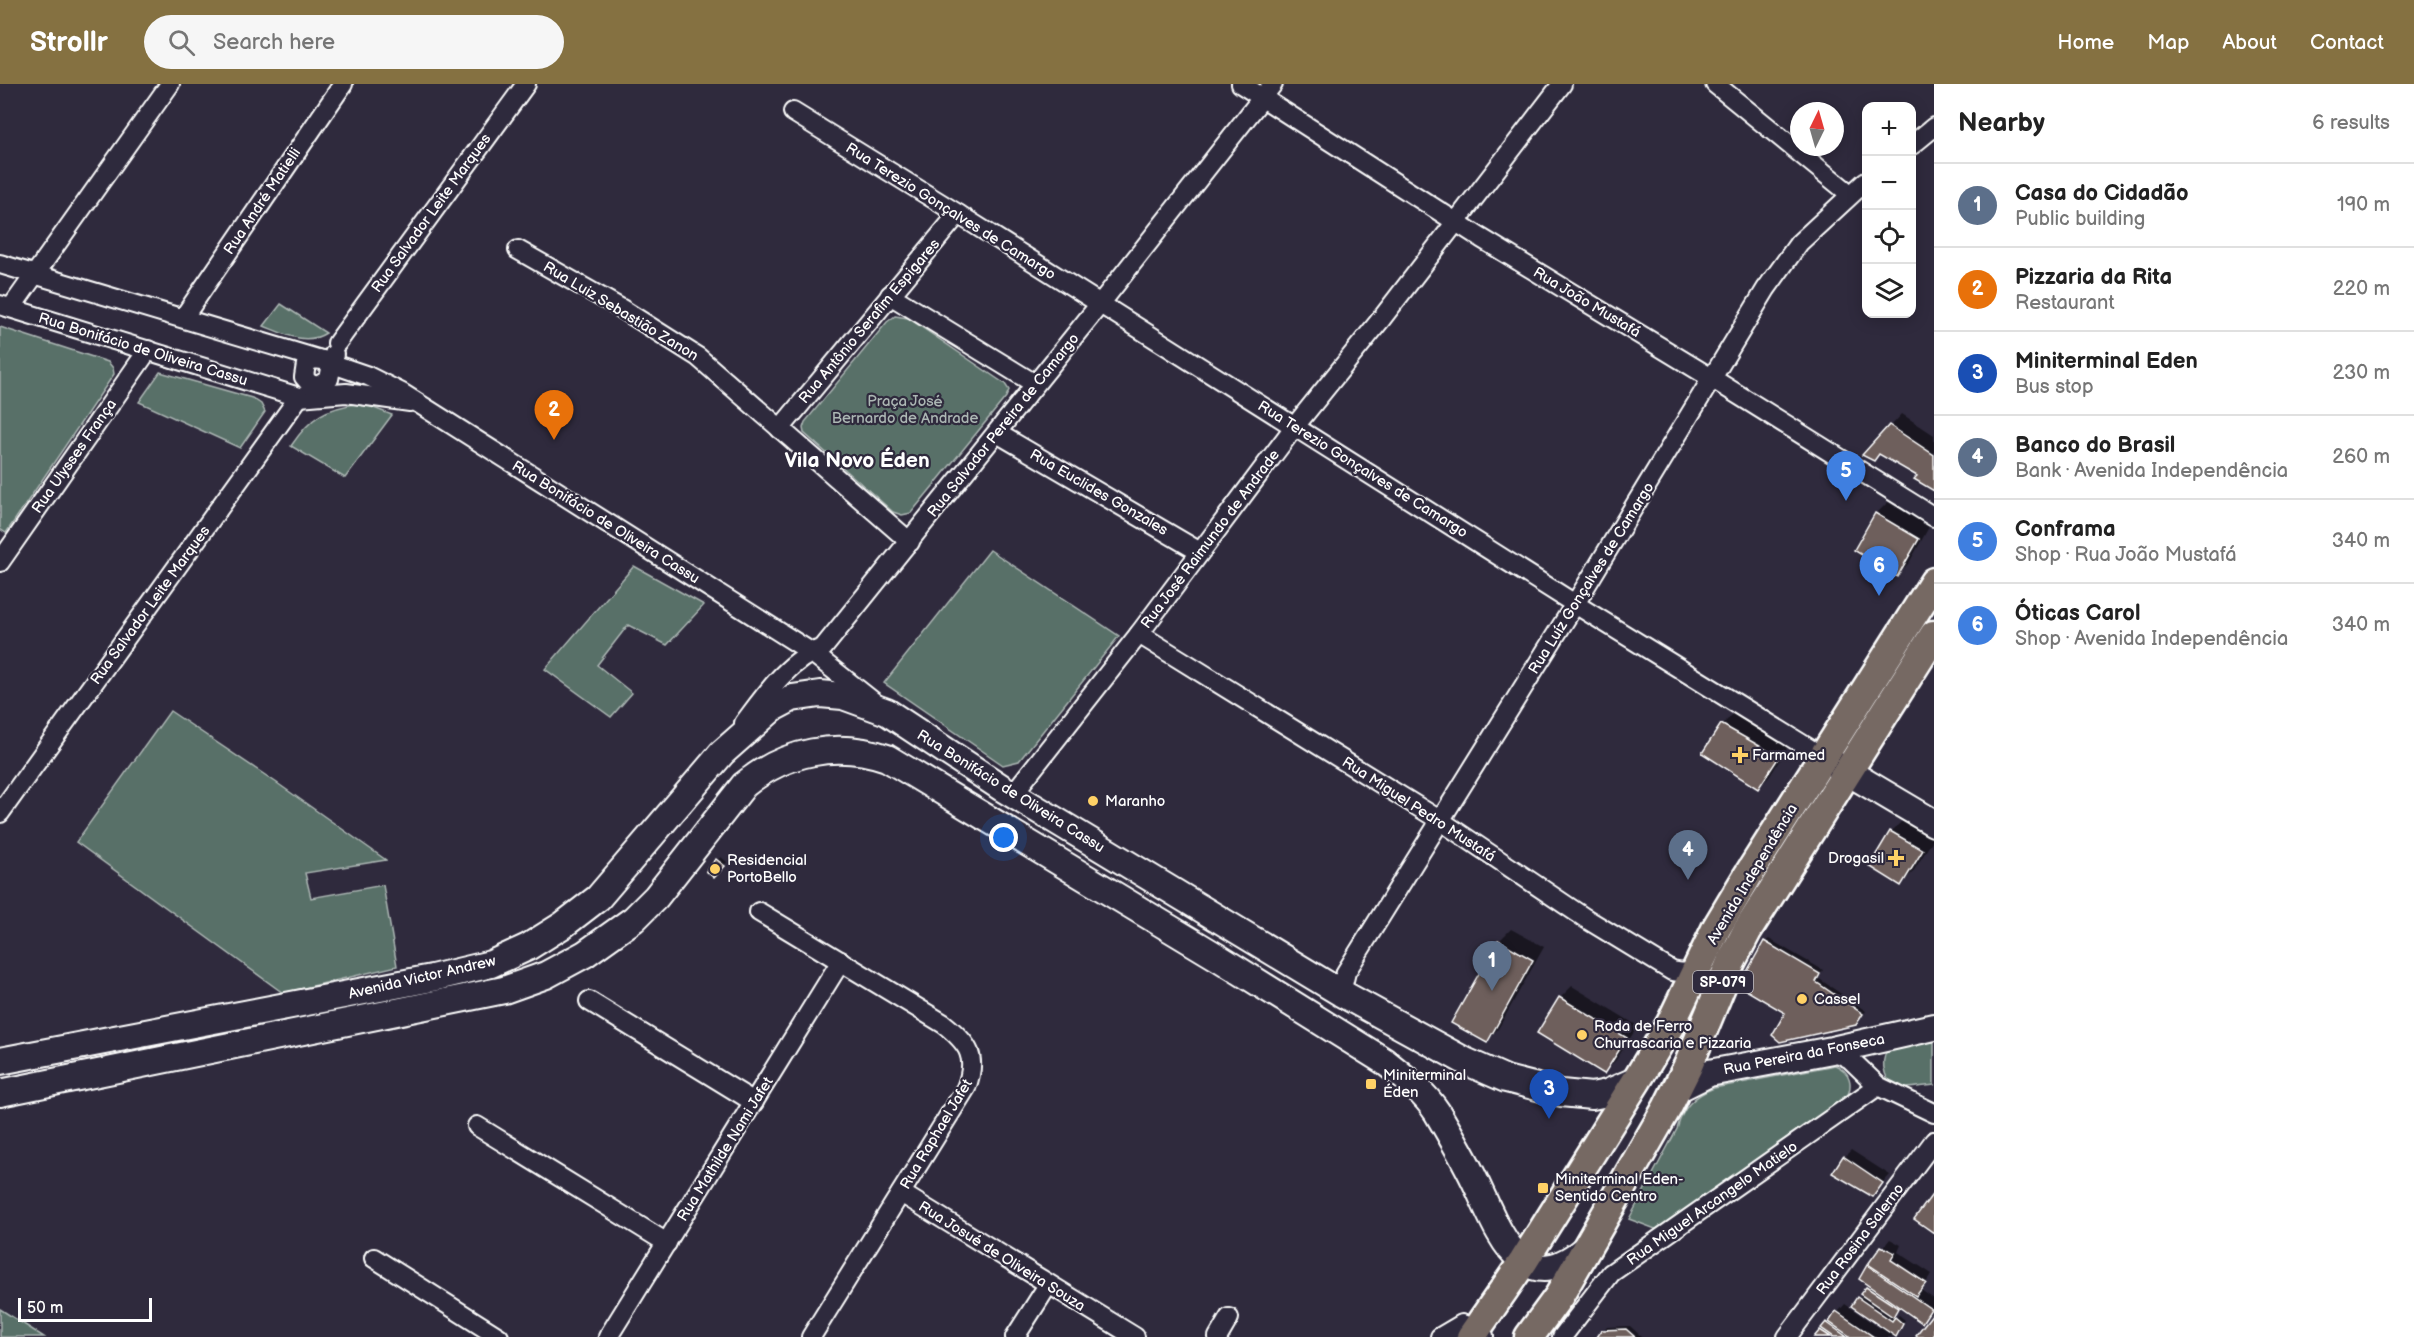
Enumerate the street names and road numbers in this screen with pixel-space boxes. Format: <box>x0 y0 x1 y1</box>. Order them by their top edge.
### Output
street label: Rua Salvador Leite Marques <box>367 130 496 297</box>
street label: Rua Terezio Gonçalves de Camargo <box>842 139 1059 284</box>
street label: Rua André Matielli <box>220 144 305 258</box>
street label: Rua Antônio Serafim Espigares <box>795 235 944 408</box>
street label: Rua Luiz Sebastião Zanon <box>540 258 702 365</box>
street label: Rua João Mustafá <box>1530 263 1644 342</box>
street label: Rua Bonifácio de Oliveira Cassu <box>36 309 250 390</box>
street label: Rua Salvador Pereira de Camargo <box>923 330 1083 521</box>
street label: Rua Ulysses França <box>28 395 121 517</box>
street label: Rua Terezio Gonçalves de Camargo <box>1254 397 1471 542</box>
street label: Rua Euclides Gonzales <box>1026 445 1172 540</box>
street label: Rua José Raimundo de Andrade <box>1137 446 1284 633</box>
street label: Rua Bonifácio de Oliveira Cassu <box>508 457 703 588</box>
street label: Rua Luíz Gonçalves de Camargo <box>1524 479 1658 678</box>
street label: Rua Salvador Leite Marques <box>86 522 215 689</box>
street label: Rua Bonifácio de Oliveira Cassu <box>913 726 1108 857</box>
street label: Rua Miguel Pedro Mustafá <box>1338 753 1499 866</box>
street label: Avenida Independência <box>1703 801 1802 948</box>
street label: Avenida Victor Andrew <box>347 951 498 1004</box>
road number: SP-079 <box>1693 971 1753 993</box>
street label: Rua Pereira da Fonseca <box>1722 1030 1886 1079</box>
street label: Rua Mathilde Nami Jafet <box>673 1073 778 1225</box>
street label: Rua Raphael Jafet <box>896 1075 977 1193</box>
street label: Rua Miguel Arcangelo Matielo <box>1623 1137 1801 1270</box>
street label: Rua Rosina Salerno <box>1812 1180 1908 1299</box>
street label: Rua Josué de Oliveira Souza <box>915 1197 1089 1316</box>

